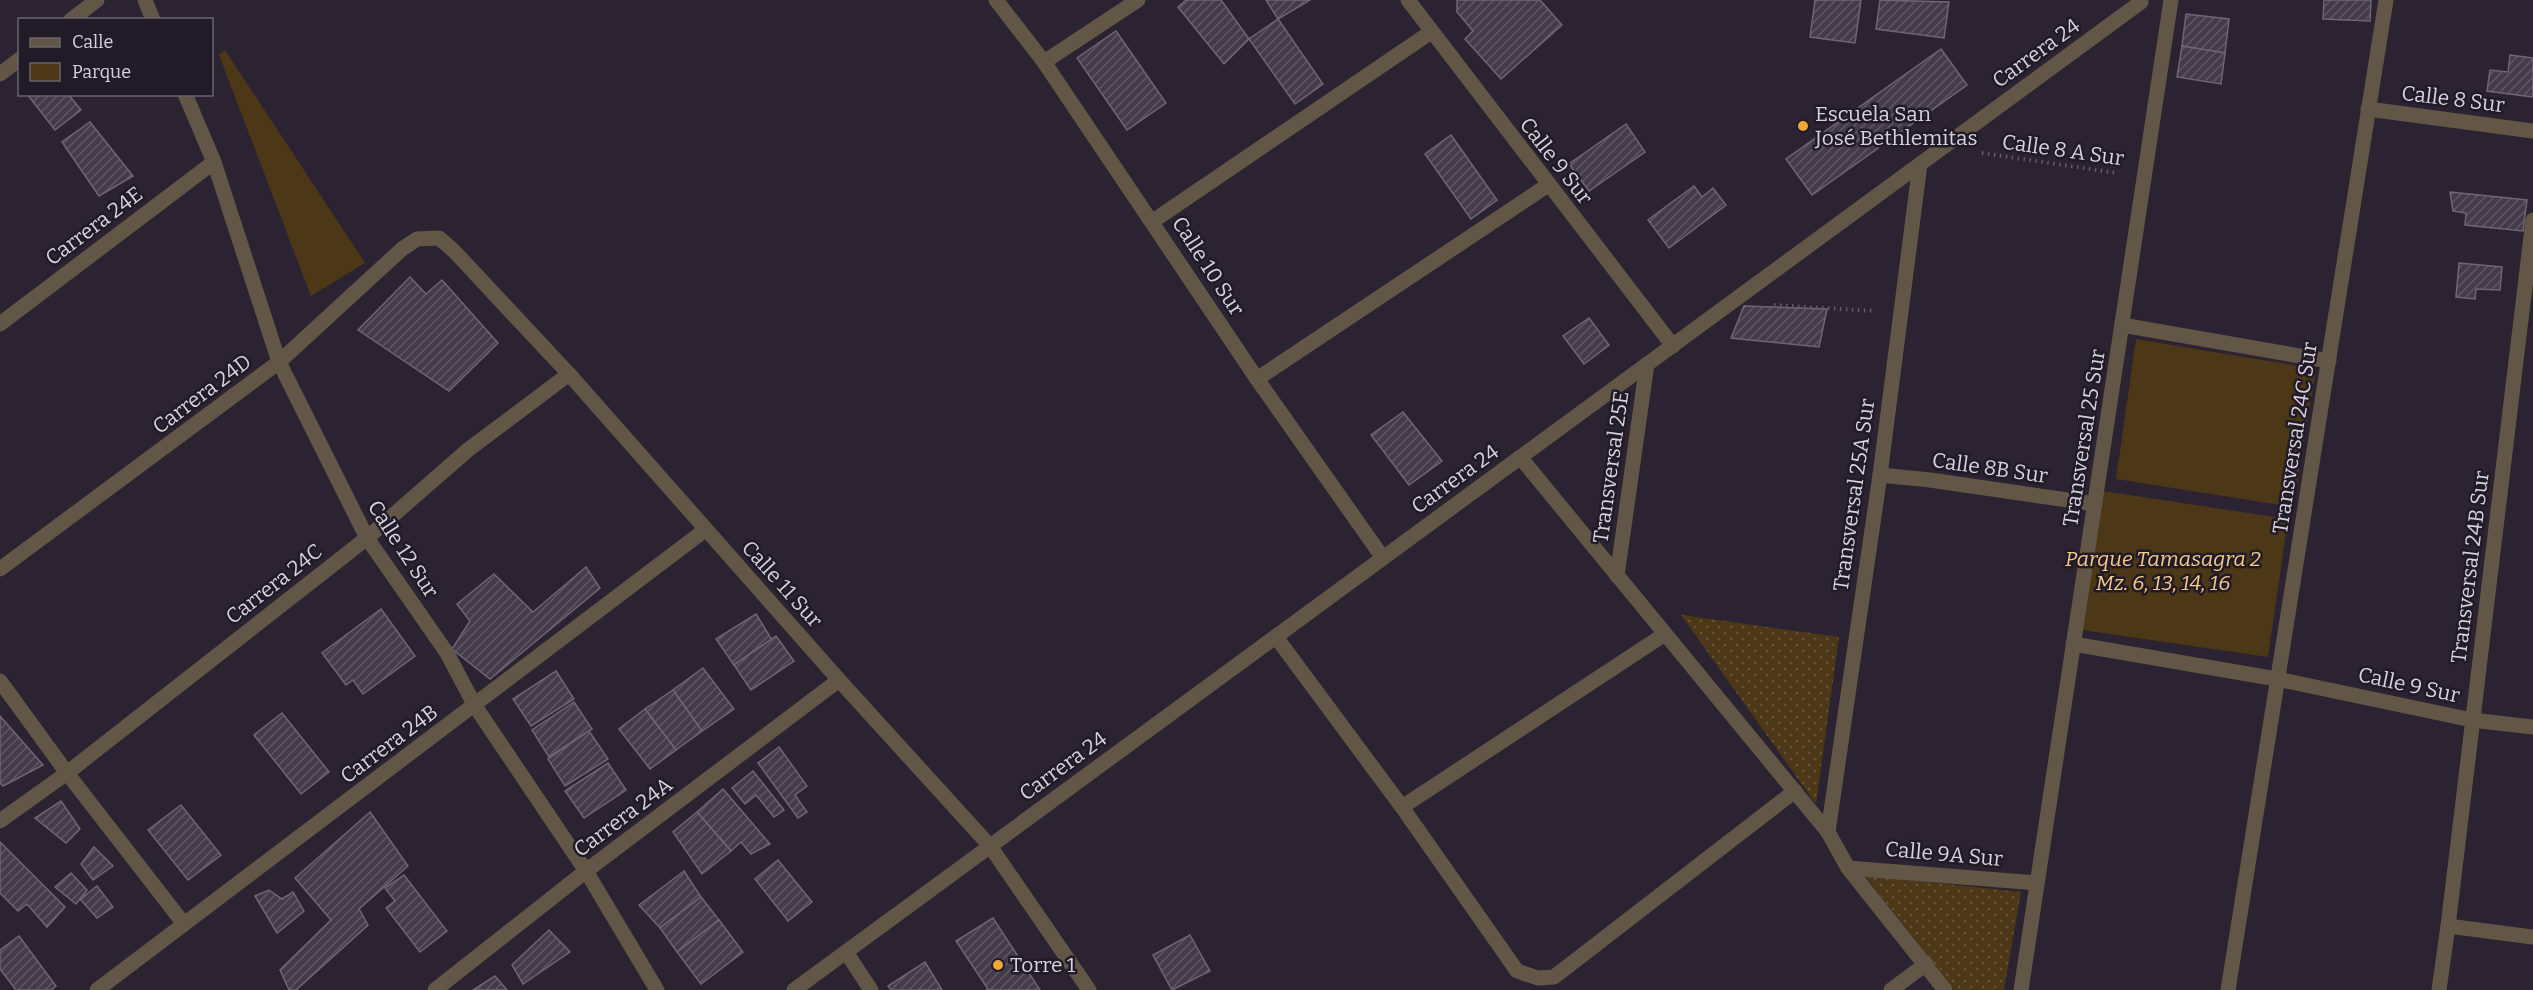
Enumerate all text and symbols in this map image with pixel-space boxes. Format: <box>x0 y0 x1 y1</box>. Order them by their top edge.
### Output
street label: Carrera 24 <box>1987 13 2085 93</box>
legend <box>18 18 213 96</box>
text: Calle <box>72 31 113 53</box>
text: Parque <box>72 61 131 83</box>
street label: Calle 8 Sur <box>2400 80 2506 118</box>
place label: Escuela San José Bethlemitas <box>1814 101 1977 151</box>
street label: Calle 9 Sur <box>1514 112 1598 210</box>
marker: Escuela San José Bethlemitas <box>1796 119 1810 133</box>
street label: Calle 8 A Sur <box>2000 129 2126 171</box>
street label: Carrera 24E <box>40 181 148 271</box>
street label: Calle 10 Sur <box>1166 211 1250 321</box>
street label: Transversal 24C Sur <box>2267 340 2323 536</box>
street label: Transversal 25 Sur <box>2057 347 2111 529</box>
street label: Carrera 24D <box>147 348 257 440</box>
street label: Transversal 25E <box>1587 389 1635 545</box>
street label: Transversal 25A Sur <box>1828 397 1880 593</box>
street label: Carrera 24 <box>1406 439 1504 519</box>
street label: Calle 8B Sur <box>1930 447 2050 489</box>
street label: Transversal 24B Sur <box>2445 469 2495 665</box>
street label: Calle 12 Sur <box>362 495 444 603</box>
street label: Calle 11 Sur <box>736 535 828 633</box>
street label: Carrera 24C <box>221 538 327 630</box>
park label: Parque Tamasagra 2 Mz. 6, 13, 14, 16 <box>2065 546 2261 596</box>
street label: Calle 9 Sur <box>2356 662 2462 708</box>
street label: Carrera 24B <box>335 699 443 789</box>
street label: Carrera 24 <box>1014 726 1112 806</box>
street label: Carrera 24A <box>569 771 678 863</box>
street label: Calle 9A Sur <box>1884 836 2004 872</box>
place label: Torre 1 <box>1010 952 1076 978</box>
marker: Torre 1 <box>991 958 1005 972</box>

